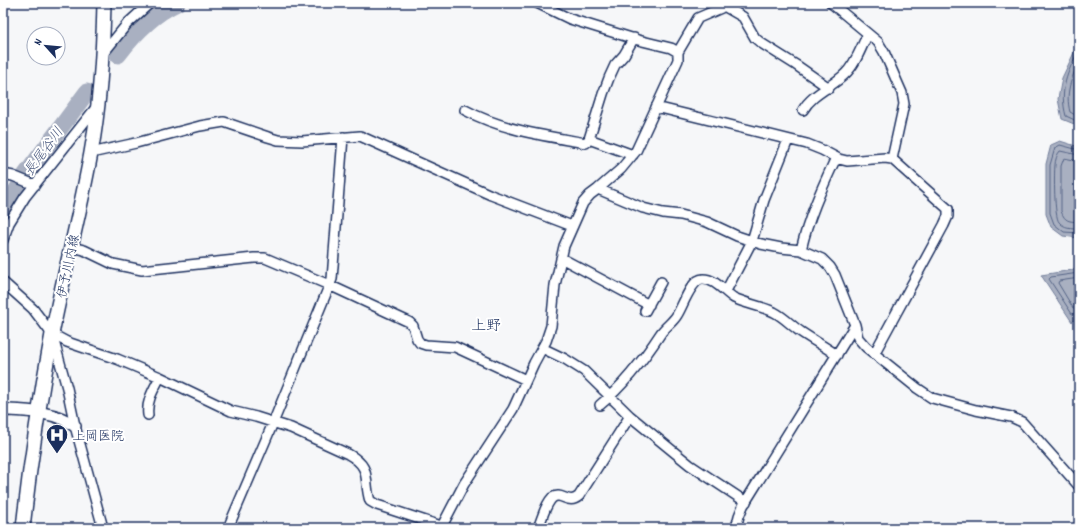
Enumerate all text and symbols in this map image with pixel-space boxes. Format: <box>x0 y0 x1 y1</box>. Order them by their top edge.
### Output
north arrow <box>26 26 66 66</box>
text: N <box>31 36 47 48</box>
water label: 長尾谷川 <box>20 124 69 181</box>
street label: 伊予川内線 <box>53 232 86 300</box>
district label: 上野 <box>471 316 501 338</box>
hospital icon: 上岡医院 <box>44 422 70 455</box>
place label: 上岡医院 <box>72 428 124 447</box>

